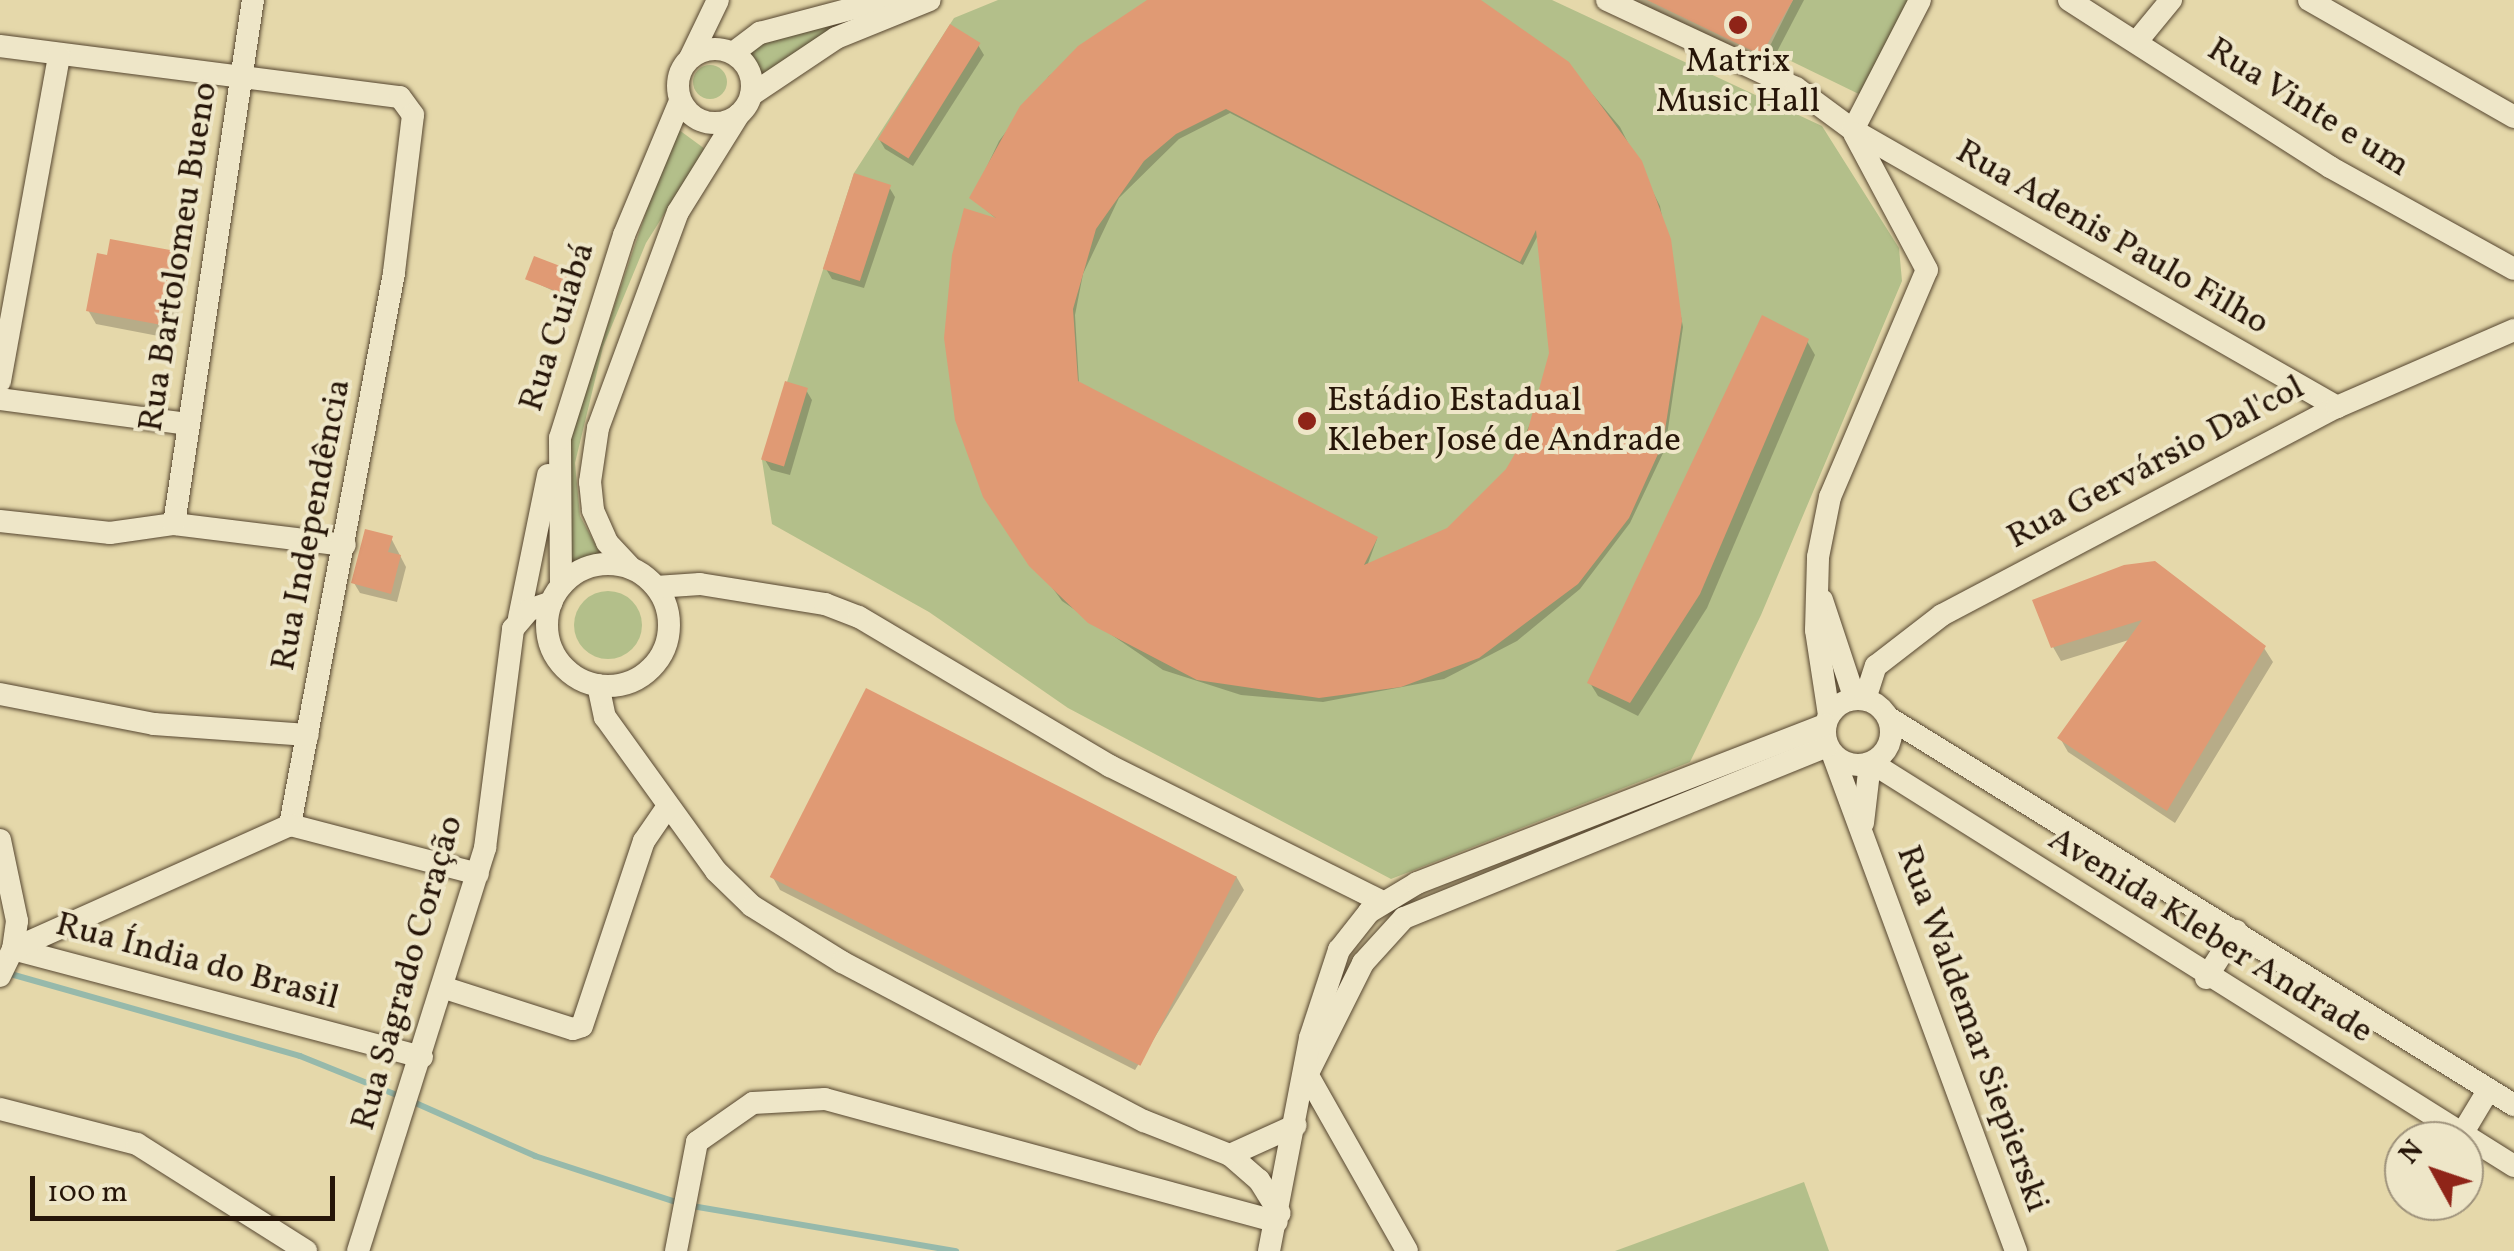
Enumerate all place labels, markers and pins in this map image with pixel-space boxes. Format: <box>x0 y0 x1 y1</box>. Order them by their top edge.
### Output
marker: Matrix Music Hall <box>1727 14 1749 36</box>
place label: Matrix Music Hall <box>1656 41 1820 123</box>
place label: Estádio Estadual Kleber José de Andrade <box>1327 380 1681 462</box>
marker: Estádio Estadual Kleber José de Andrade <box>1296 410 1318 432</box>

